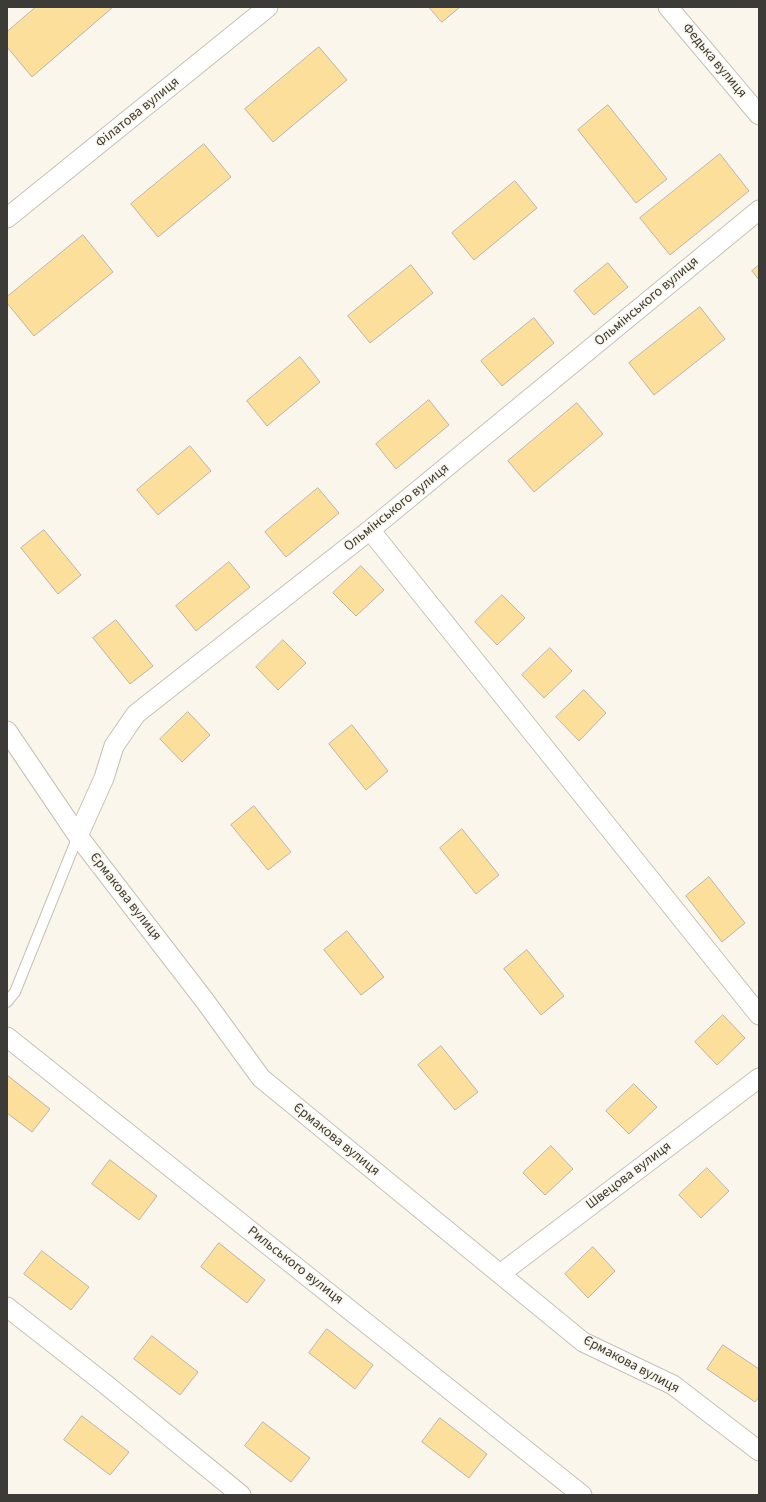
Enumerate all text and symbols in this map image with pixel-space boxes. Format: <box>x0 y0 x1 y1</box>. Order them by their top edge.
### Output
street label: Федька вулиця <box>678 20 750 102</box>
street label: Філатова вулиця <box>93 74 183 152</box>
street label: Ольмінського вулиця <box>592 254 702 350</box>
street label: Ольмінського вулиця <box>341 460 453 556</box>
street label: Єрмакова вулиця <box>86 850 164 944</box>
street label: Єрмакова вулиця <box>289 1100 383 1180</box>
street label: Швецова вулиця <box>583 1138 675 1214</box>
street label: Рильського вулиця <box>244 1223 346 1309</box>
street label: Єрмакова вулиця <box>580 1333 682 1397</box>

